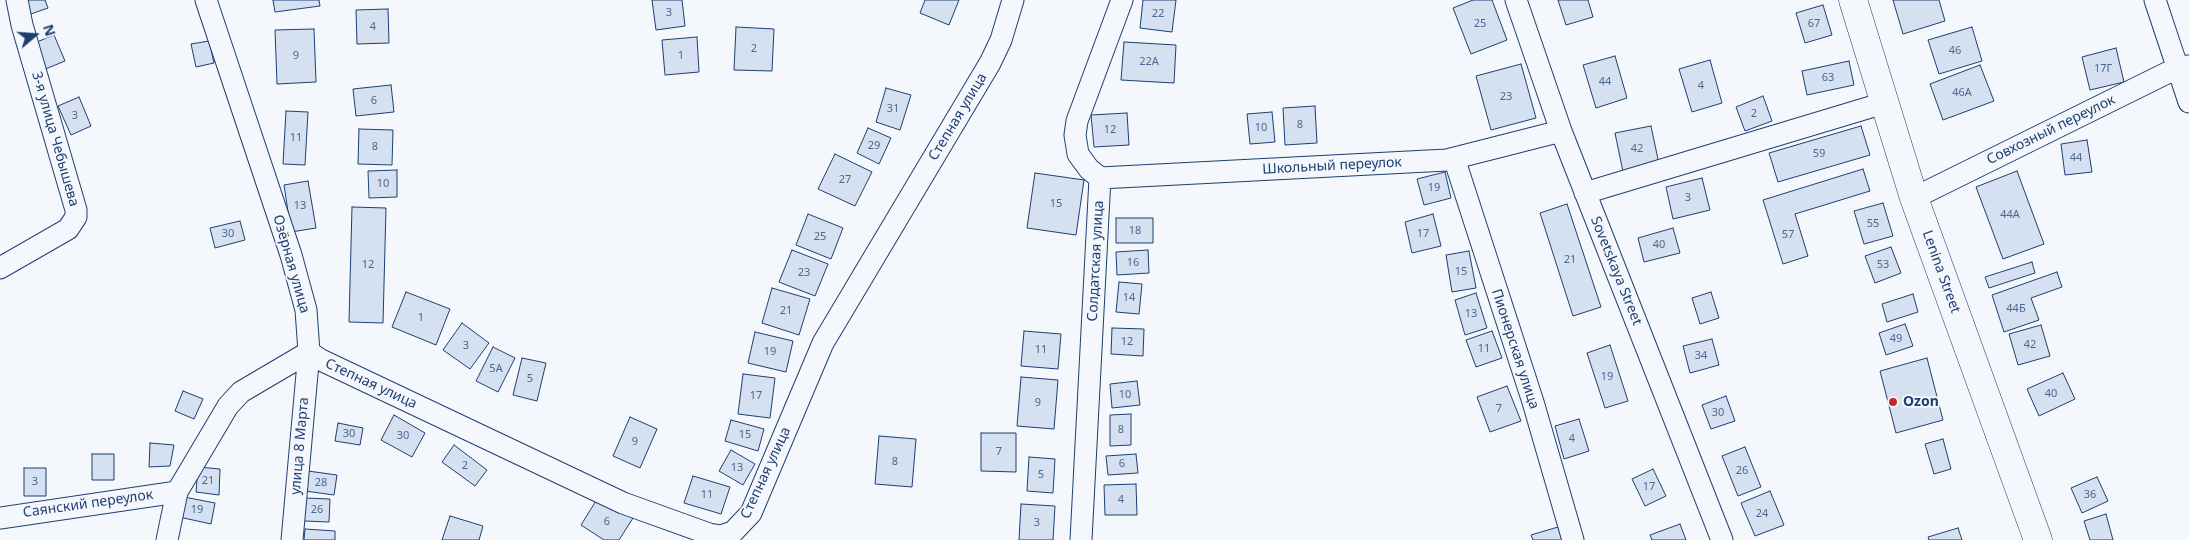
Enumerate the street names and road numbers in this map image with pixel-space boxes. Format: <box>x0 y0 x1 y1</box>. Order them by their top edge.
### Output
street label: 3-я улица Чебышева <box>28 70 82 208</box>
street label: Степная улица <box>925 70 991 164</box>
street label: Совхозный переулок <box>1984 92 2118 168</box>
street label: Школьный переулок <box>1262 154 1402 178</box>
street label: Солдатская улица <box>1084 200 1108 322</box>
street label: Озёрная улица <box>269 213 313 315</box>
street label: Sovetskaya Street <box>1587 214 1645 328</box>
street label: Lenina Street <box>1918 228 1964 316</box>
street label: Пионерская улица <box>1488 287 1542 411</box>
street label: Степная улица <box>322 355 420 413</box>
street label: улица 8 Марта <box>287 396 313 496</box>
street label: Степная улица <box>737 424 795 522</box>
street label: Саянский переулок <box>22 487 154 521</box>

